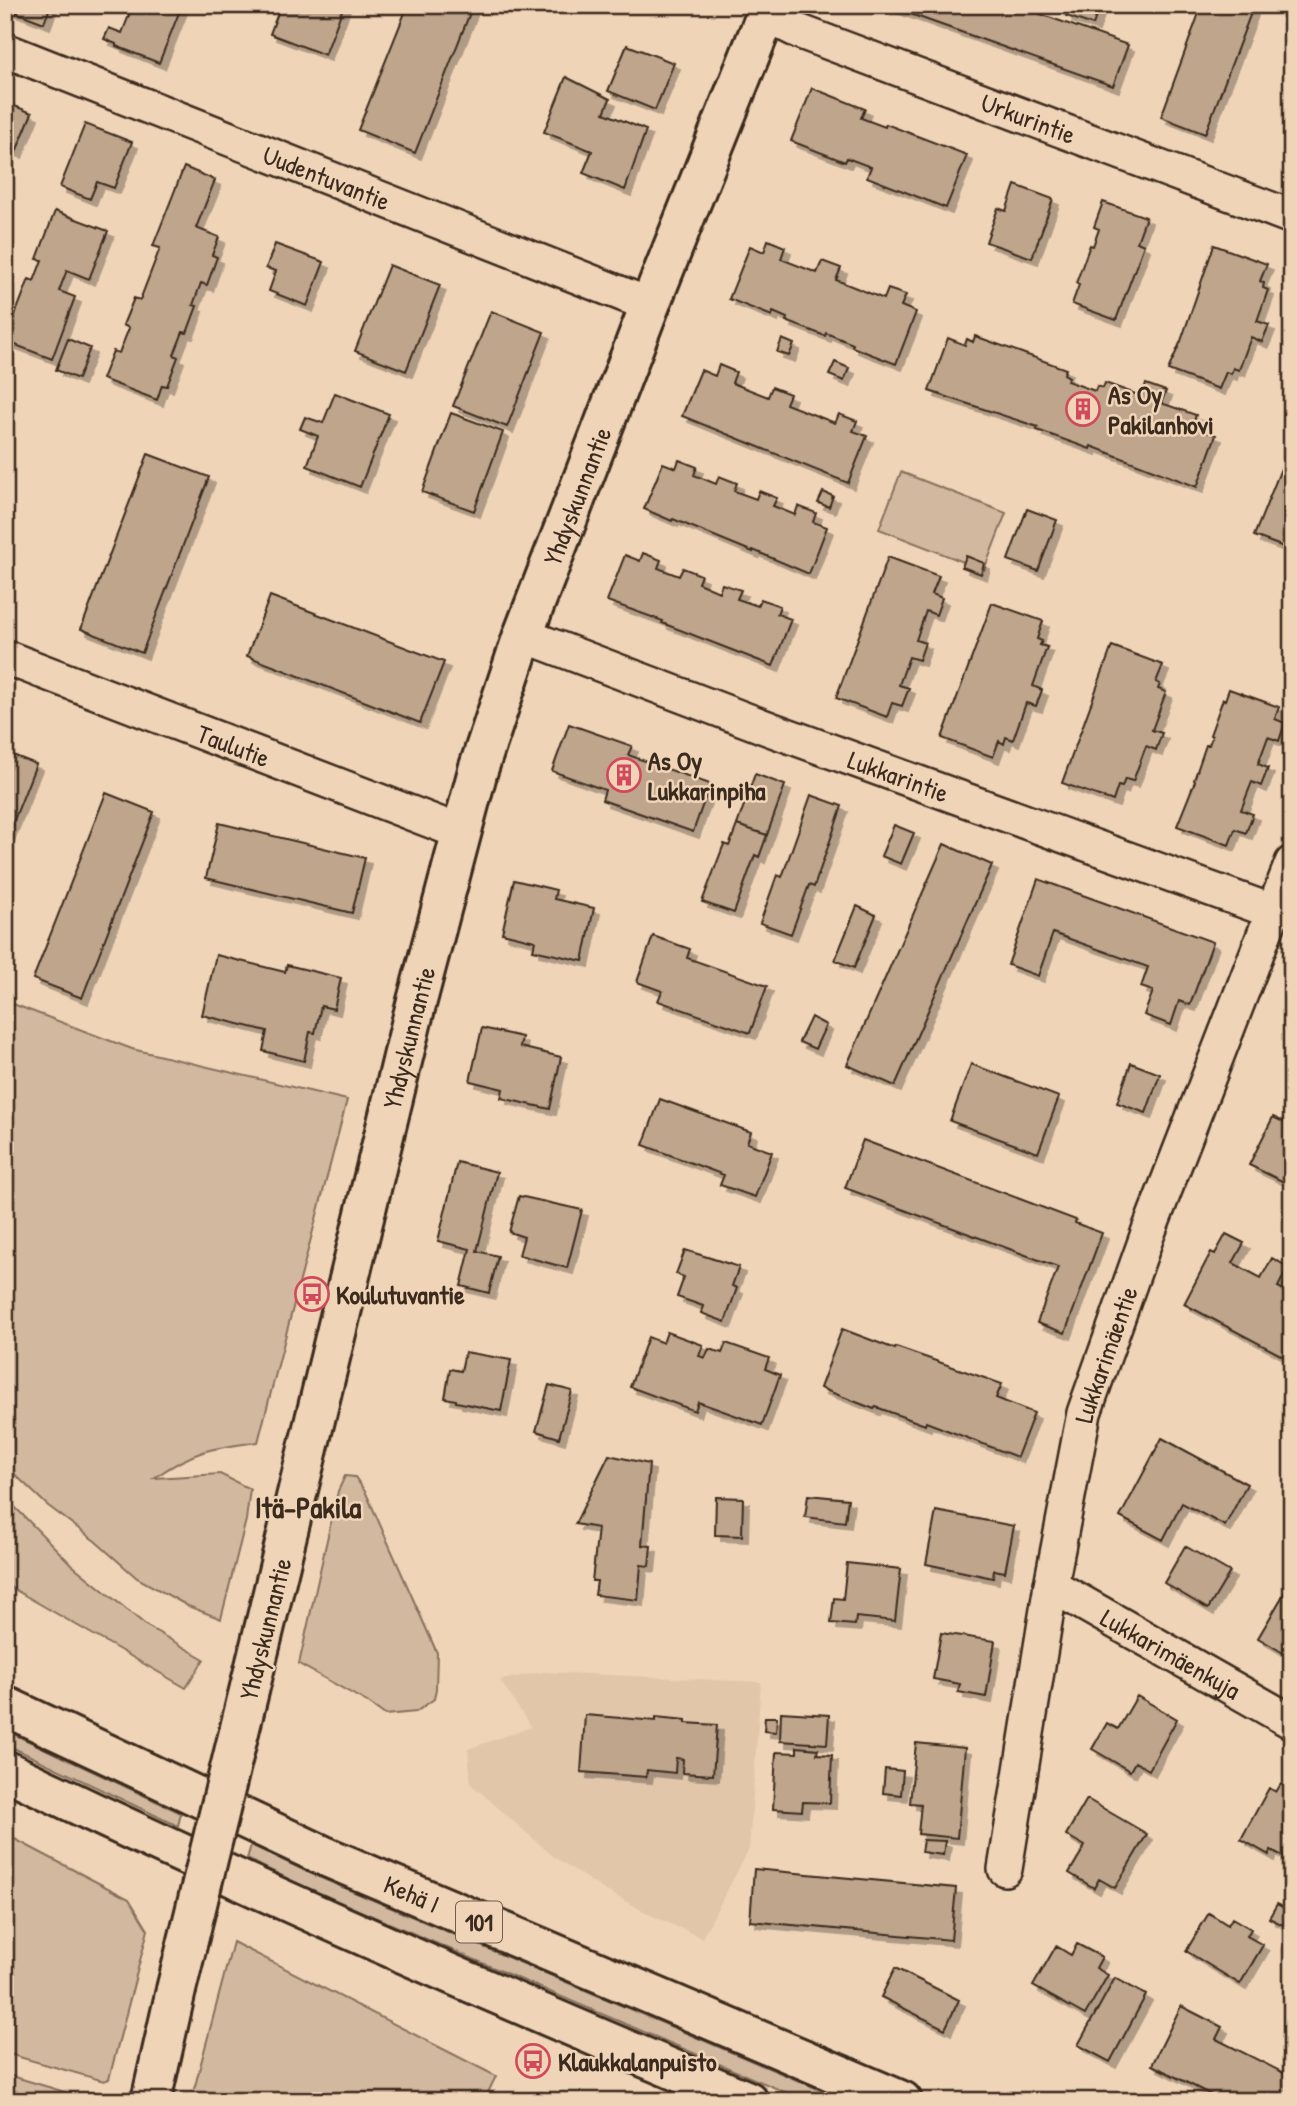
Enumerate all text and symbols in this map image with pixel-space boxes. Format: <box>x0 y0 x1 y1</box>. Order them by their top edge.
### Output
street label: Urkurintie <box>976 84 1081 151</box>
street label: Uudentuvantie <box>258 136 395 218</box>
place label: As Oy Pakilanhovi <box>1108 377 1214 442</box>
building icon: As Oy Pakilanhovi <box>1064 390 1102 428</box>
street label: Yhdyskunnantie <box>534 422 619 570</box>
street label: Taulutie <box>192 715 275 775</box>
street label: Lukkarintie <box>843 741 954 810</box>
place label: As Oy Lukkarinpiha <box>648 743 766 809</box>
building icon: As Oy Lukkarinpiha <box>605 756 643 794</box>
street label: Yhdyskunnantie <box>374 963 443 1112</box>
bus stop icon: Koulutuvantie <box>293 1275 331 1313</box>
place label: Koulutuvantie <box>336 1277 465 1312</box>
street label: Lukkarimäentie <box>1065 1281 1145 1425</box>
district label: Itä-Pakila <box>255 1487 361 1527</box>
street label: Yhdyskunnantie <box>230 1554 300 1704</box>
street label: Lukkarimäenkuja <box>1095 1600 1247 1707</box>
street label: Kehä I <box>379 1866 445 1920</box>
road number: 101 <box>456 1901 502 1942</box>
bus stop icon: Klaukkalanpuisto <box>514 2042 552 2080</box>
place label: Klaukkalanpuisto <box>558 2044 717 2080</box>

